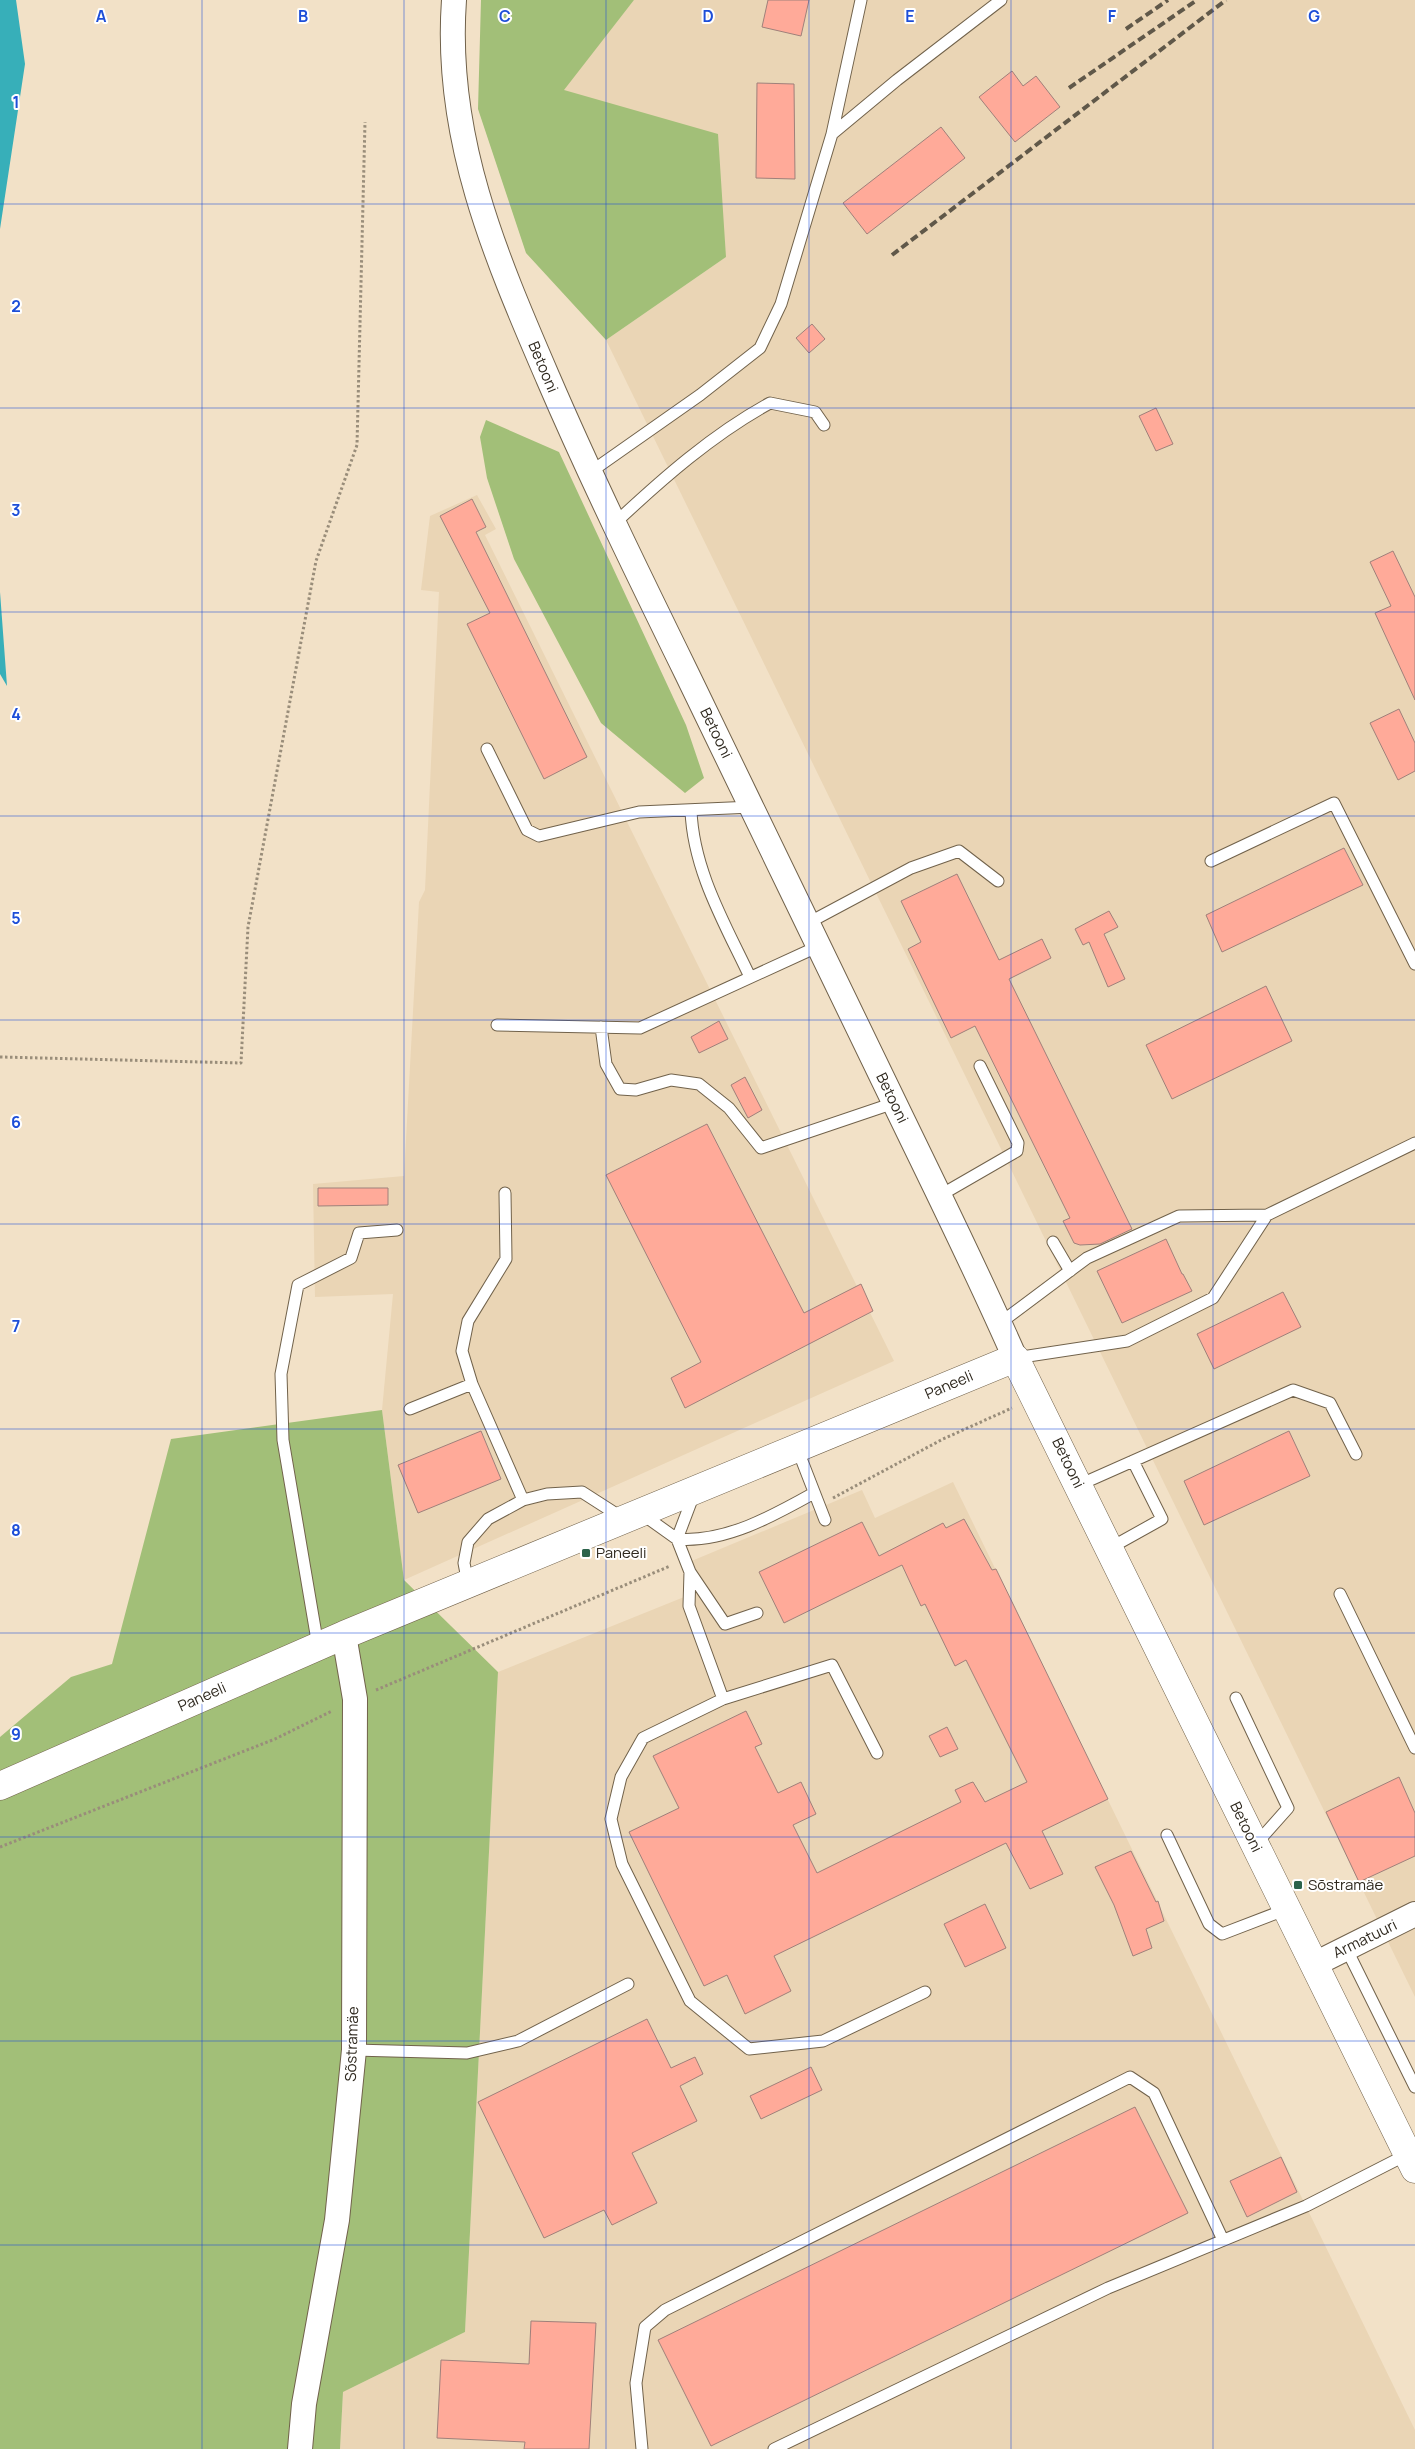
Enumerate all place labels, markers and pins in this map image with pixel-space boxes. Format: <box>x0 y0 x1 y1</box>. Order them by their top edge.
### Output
place label: Paneeli <box>596 1542 646 1563</box>
marker: Paneeli <box>580 1547 592 1559</box>
place label: Sõstramäe <box>1308 1874 1383 1895</box>
marker: Sõstramäe <box>1292 1879 1304 1891</box>

